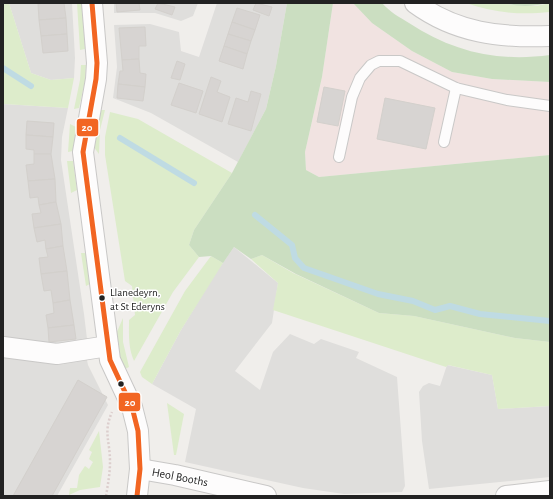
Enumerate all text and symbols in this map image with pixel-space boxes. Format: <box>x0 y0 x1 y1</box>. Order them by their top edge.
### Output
line badge: 20 <box>76 118 99 137</box>
text: 20 <box>82 122 93 133</box>
place label: Llanedeyrn, at St Ederyns <box>110 287 165 312</box>
marker: Llanedeyrn, at St Ederyns <box>97 293 107 303</box>
unlabelled marker <box>116 379 126 389</box>
line badge: 20 <box>118 392 141 412</box>
text: 20 <box>125 397 136 408</box>
street label: Heol Booths <box>151 466 209 488</box>

